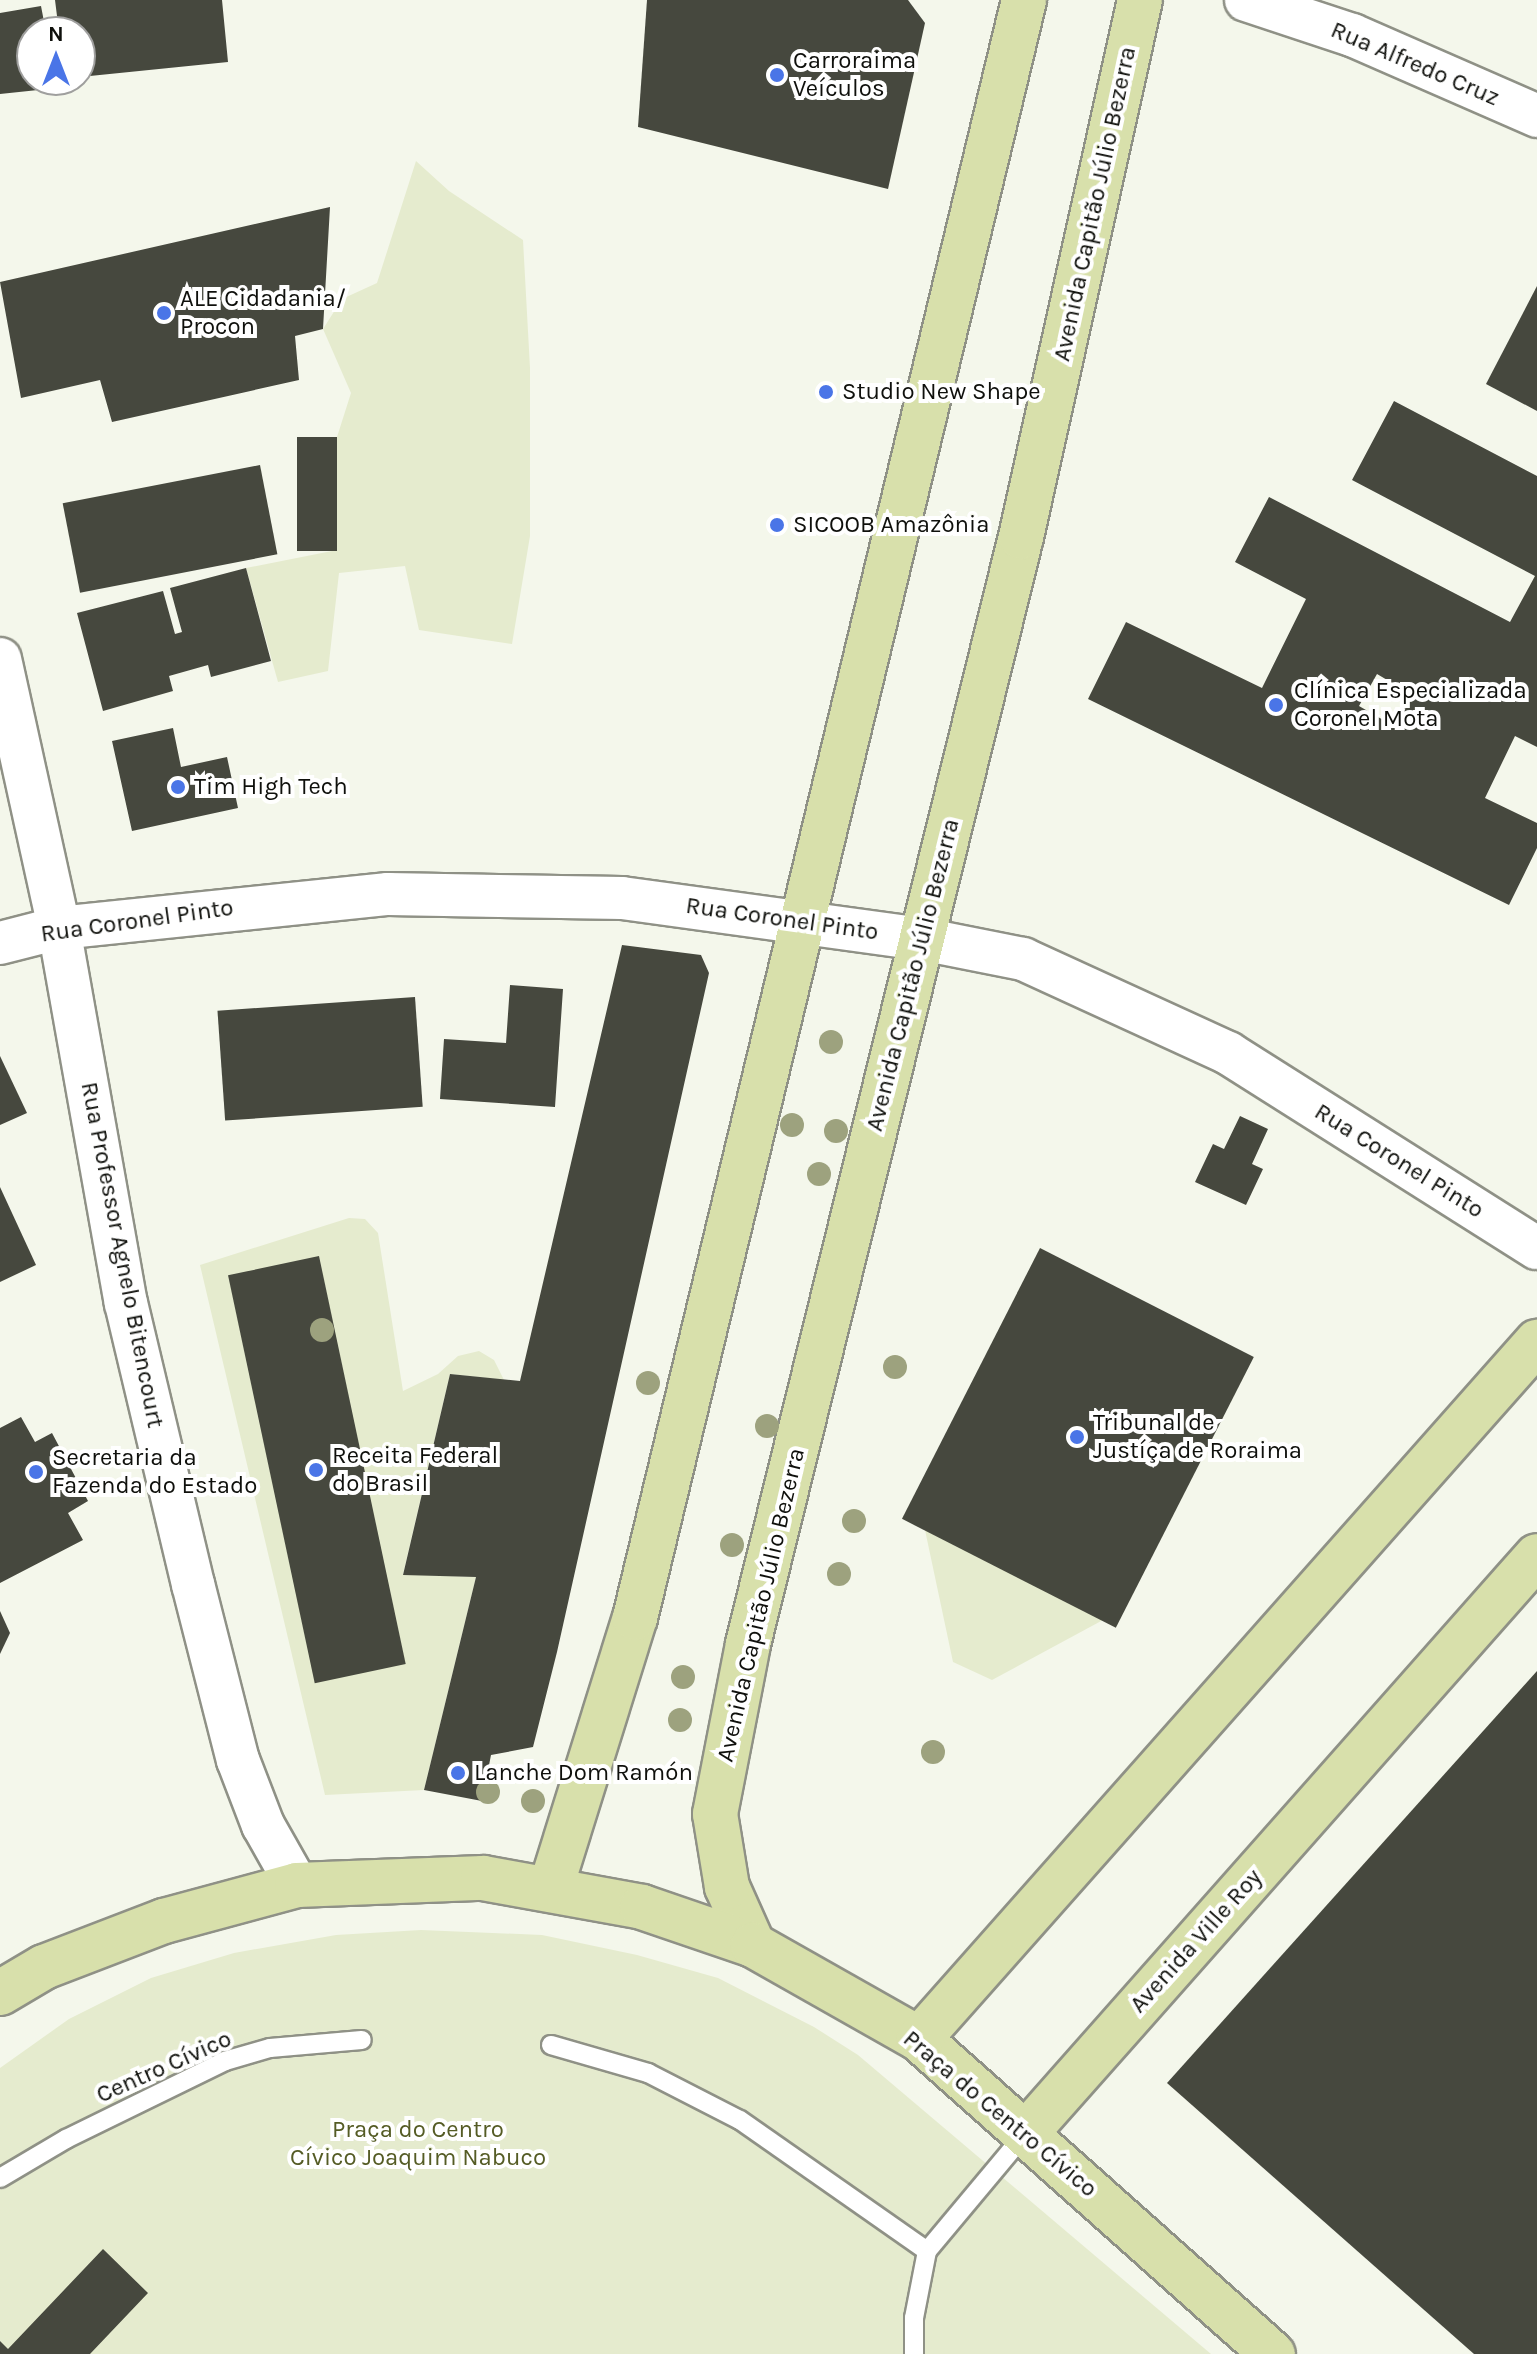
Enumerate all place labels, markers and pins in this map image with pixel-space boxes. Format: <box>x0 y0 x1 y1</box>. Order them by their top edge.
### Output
place label: Carroraima Veículos <box>793 47 916 103</box>
marker: Carroraima Veículos <box>768 66 786 84</box>
place label: ALE Cidadania/ Procon <box>180 285 346 341</box>
marker: ALE Cidadania/ Procon <box>155 304 173 322</box>
place label: Studio New Shape <box>842 378 1041 406</box>
marker: Studio New Shape <box>817 383 835 401</box>
place label: SICOOB Amazônia <box>793 511 989 539</box>
marker: SICOOB Amazônia <box>768 516 786 534</box>
place label: Clínica Especializada Coronel Mota <box>1294 677 1527 733</box>
marker: Clínica Especializada Coronel Mota <box>1265 694 1287 716</box>
place label: Tim High Tech <box>194 773 348 801</box>
marker: Tim High Tech <box>169 778 187 796</box>
place label: Tribunal de Justíça de Roraima <box>1093 1409 1302 1465</box>
marker: Tribunal de Justíça de Roraima <box>1068 1428 1086 1446</box>
place label: Receita Federal do Brasil <box>332 1442 498 1498</box>
place label: Secretaria da Fazenda do Estado <box>52 1444 257 1500</box>
marker: Receita Federal do Brasil <box>307 1461 325 1479</box>
marker: Secretaria da Fazenda do Estado <box>27 1463 45 1481</box>
place label: Lanche Dom Ramón <box>474 1759 693 1787</box>
marker: Lanche Dom Ramón <box>449 1764 467 1782</box>

